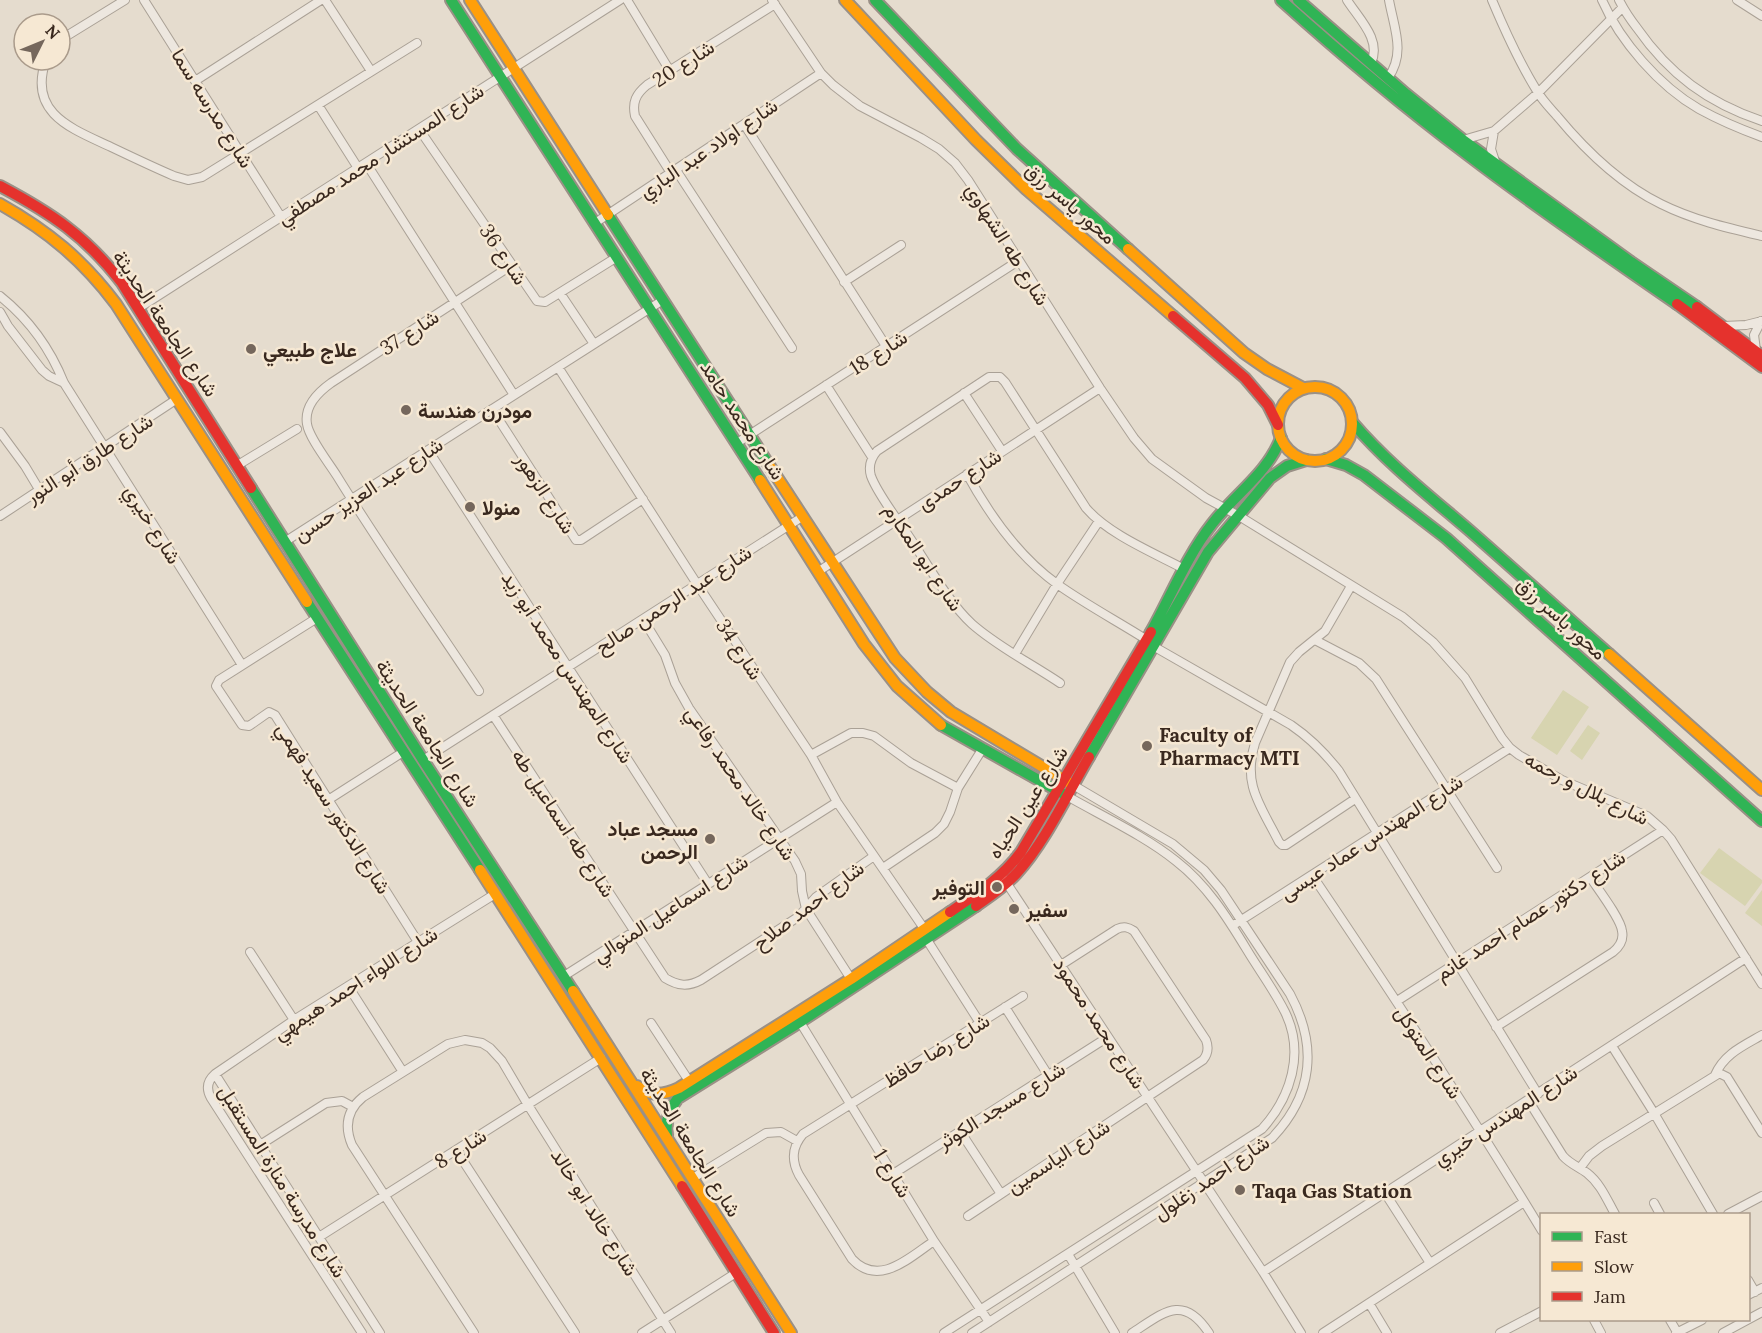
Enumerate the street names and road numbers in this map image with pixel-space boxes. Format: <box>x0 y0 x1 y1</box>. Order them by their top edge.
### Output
street label: شارع 20 <box>647 34 720 94</box>
street label: شارع مدرسه سما <box>165 44 260 173</box>
street label: شارع المستشار محمد مصطفي <box>272 78 491 234</box>
street label: شارع اولاد عبد الباري <box>634 92 785 208</box>
street label: محور ياسر رزق <box>1020 157 1122 250</box>
street label: شارع طه الشهاوي <box>956 178 1056 312</box>
street label: شارع 36 <box>473 219 533 290</box>
street label: شارع الجامعة الحديثة <box>106 245 224 402</box>
street label: شارع 37 <box>375 304 444 362</box>
street label: شارع 18 <box>844 324 913 382</box>
street label: شارع محمد حامد <box>694 356 791 485</box>
street label: شارع طارق أبو النور <box>20 408 158 511</box>
street label: شارع عبد العزيز حسن <box>289 431 448 548</box>
street label: شارع حمدى <box>912 443 1007 517</box>
street label: شارع الزهور <box>508 447 581 539</box>
street label: شارع خيري <box>115 480 187 571</box>
street label: شارع ابو المكارم <box>877 498 969 617</box>
street label: شارع عبد الرحمن صالح <box>590 539 757 661</box>
street label: شارع المهندس محمد أبو زيد <box>495 566 639 769</box>
street label: محور ياسر رزق <box>1511 571 1612 666</box>
street label: شارع 34 <box>709 614 769 685</box>
street label: شارع الجامعة الحديثة <box>369 654 485 813</box>
street label: شارع خالد محمد رفاعي <box>676 701 802 868</box>
street label: شارع الدكتور سعيد فهمي <box>267 718 397 901</box>
street label: شارع عين الحياه <box>981 741 1074 864</box>
street label: شارع طه اسماعيل طه <box>505 744 621 903</box>
street label: شارع بلال و رحمه <box>1520 746 1653 832</box>
street label: شارع المهندس عماد عيسى <box>1275 768 1468 907</box>
street label: شارع دكتور عصام احمد غانم <box>1430 844 1631 987</box>
street label: شارع اسماعيل المنوالي <box>587 848 755 972</box>
street label: شارع احمد صلاح <box>747 855 870 957</box>
street label: شارع اللواء احمد هيمهي <box>268 921 445 1050</box>
street label: شارع محمد محمود <box>1047 953 1152 1094</box>
street label: شارع المتوكل <box>1388 1001 1468 1104</box>
street label: شارع رضا حافظ <box>878 1007 995 1094</box>
street label: شارع مسجد الكوثر <box>932 1056 1071 1156</box>
street label: شارع المهندس خيري <box>1428 1059 1584 1175</box>
street label: شارع الجامعة الحديثة <box>633 1063 747 1222</box>
street label: شارع مدرسة منارة المستقبل <box>212 1080 353 1283</box>
street label: شارع الياسمين <box>1002 1113 1115 1200</box>
street label: شارع 8 <box>429 1122 492 1175</box>
street label: شارع احمد زغلول <box>1148 1129 1275 1227</box>
street label: شارع خالد ابو خالد <box>544 1144 644 1281</box>
street label: شارع 1 <box>867 1144 918 1203</box>

